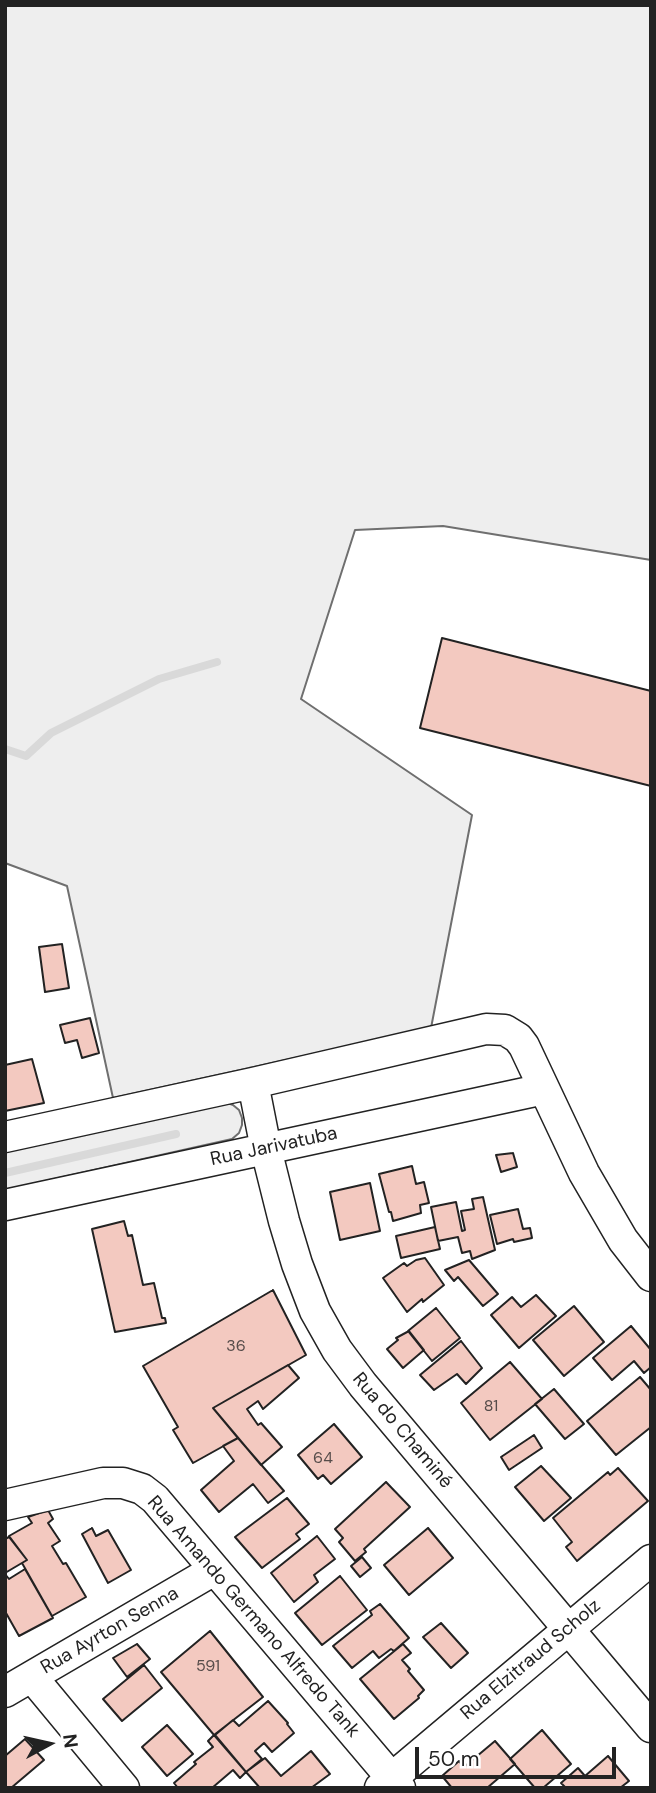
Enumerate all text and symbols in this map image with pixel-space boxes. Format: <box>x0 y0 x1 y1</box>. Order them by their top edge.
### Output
street label: Rua Jarivatuba <box>208 1122 340 1172</box>
house number: 36 <box>226 1337 246 1357</box>
street label: Rua do Chaminé <box>347 1369 457 1493</box>
house number: 81 <box>484 1397 498 1417</box>
house number: 64 <box>313 1449 333 1469</box>
street label: Rua Amando Germano Alfredo Tank <box>142 1492 364 1742</box>
street label: Rua Ayrton Senna <box>37 1582 183 1680</box>
street label: Rua Elzitraud Scholz <box>456 1595 606 1725</box>
house number: 591 <box>196 1657 220 1677</box>
north arrow <box>14 1709 84 1779</box>
text: N <box>57 1732 84 1750</box>
scale bar <box>418 1734 619 1778</box>
text: 50 m <box>428 1745 479 1773</box>

